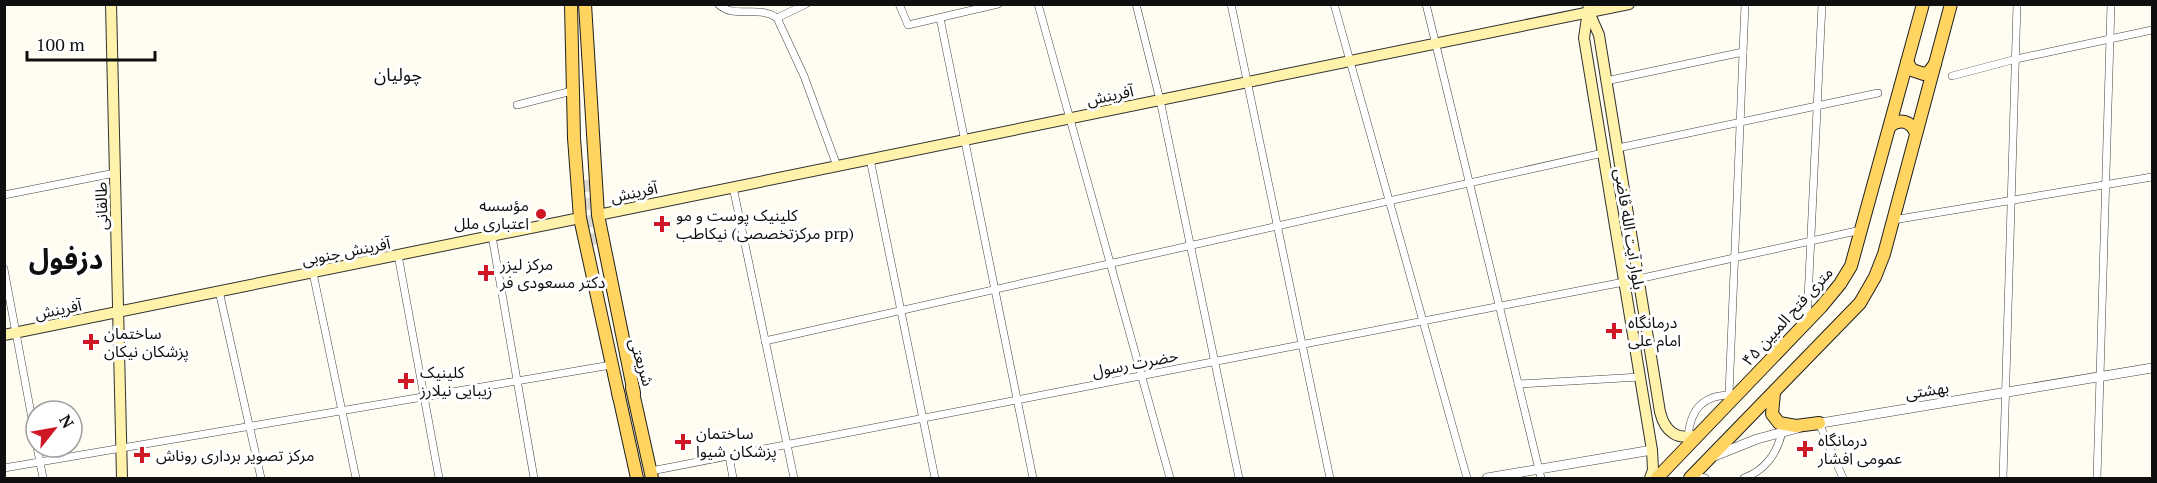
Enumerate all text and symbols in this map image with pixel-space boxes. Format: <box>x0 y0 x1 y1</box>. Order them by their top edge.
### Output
scale bar <box>27 24 154 62</box>
text: 100 m <box>36 32 85 56</box>
district label: چولیان <box>374 62 422 86</box>
street label: آفرینش <box>1085 79 1137 111</box>
street label: بلوار آیت الله قاضی <box>1610 167 1650 291</box>
street label: آفرینش <box>609 176 661 208</box>
street label: طالقانی <box>90 181 112 230</box>
place label: مؤسسه اعتباری ملل <box>454 194 529 234</box>
place label: کلینیک پوست و مو نیکاطب (مرکزتخصصی prp) <box>676 204 854 244</box>
marker: مؤسسه اعتباری ملل <box>534 207 548 221</box>
marker: کلینیک پوست و مو نیکاطب (مرکزتخصصی prp) <box>653 215 671 233</box>
street label: آفرینش جنوبی <box>300 231 393 270</box>
district label: دزفول <box>29 240 103 277</box>
place label: مرکز لیزر دکتر مسعودی فر <box>499 253 605 293</box>
street label: ۴۵ متری فتح المبین <box>1736 262 1839 372</box>
marker: مرکز لیزر دکتر مسعودی فر <box>477 264 495 282</box>
street label: آفرینش <box>33 293 85 324</box>
place label: درمانگاه امام علی <box>1628 311 1681 353</box>
place label: ساختمان پزشکان نیکان <box>104 322 189 362</box>
marker: درمانگاه امام علی <box>1605 322 1623 340</box>
marker: ساختمان پزشکان نیکان <box>82 333 100 351</box>
street label: شریعتی <box>624 335 660 389</box>
street label: حضرت رسول <box>1090 344 1180 382</box>
place label: کلینیک زیبایی نیلارز <box>419 361 492 401</box>
marker: کلینیک زیبایی نیلارز <box>397 372 415 390</box>
street label: بهشتی <box>1904 376 1950 404</box>
north arrow <box>24 399 84 459</box>
text: N <box>54 410 79 432</box>
place label: ساختمان پزشکان شیوا <box>696 422 777 462</box>
place label: درمانگاه عمومی افشار <box>1817 429 1902 469</box>
marker: ساختمان پزشکان شیوا <box>674 433 692 451</box>
marker: درمانگاه عمومی افشار <box>1796 440 1814 458</box>
place label: مرکز تصویر برداری روناش <box>156 444 314 466</box>
marker: مرکز تصویر برداری روناش <box>133 446 151 464</box>

